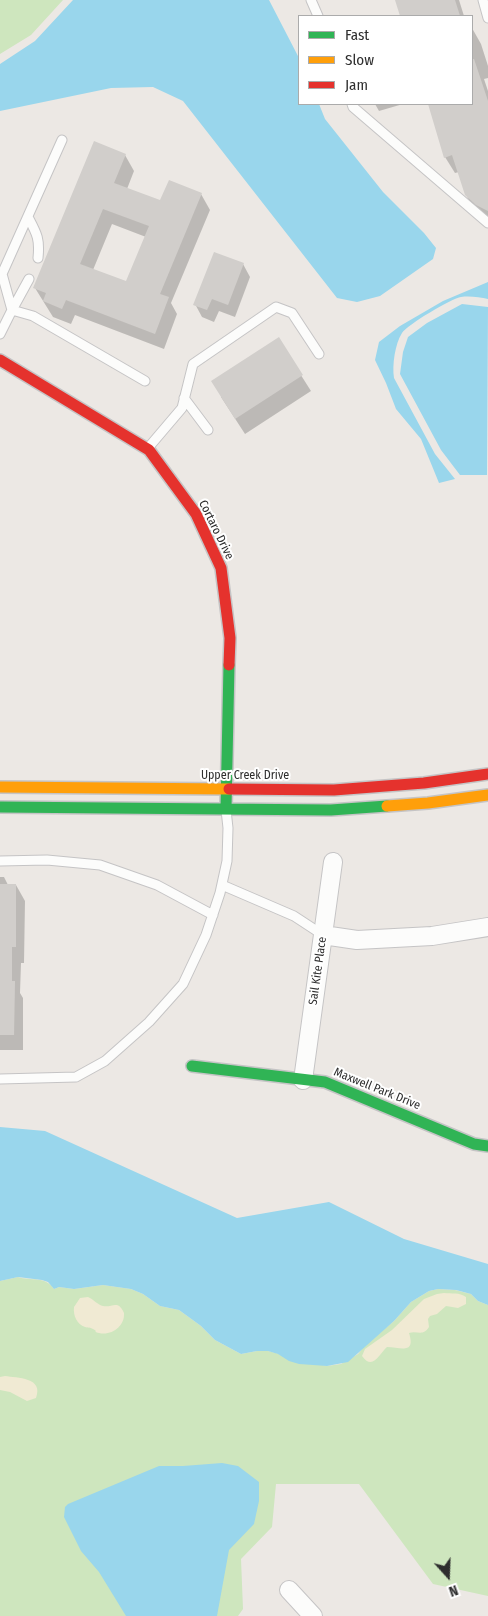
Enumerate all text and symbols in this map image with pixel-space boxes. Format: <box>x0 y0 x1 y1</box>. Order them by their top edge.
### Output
legend <box>298 15 473 105</box>
text: Fast <box>345 26 369 44</box>
text: Slow <box>345 51 374 69</box>
text: Jam <box>345 76 368 94</box>
street label: Cortaro Drive <box>195 498 237 562</box>
street label: Upper Creek Drive <box>201 769 289 783</box>
street label: Sail Kite Place <box>306 936 330 1006</box>
street label: Maxwell Park Drive <box>332 1065 422 1113</box>
north arrow <box>423 1551 473 1601</box>
text: N <box>446 1581 460 1600</box>

